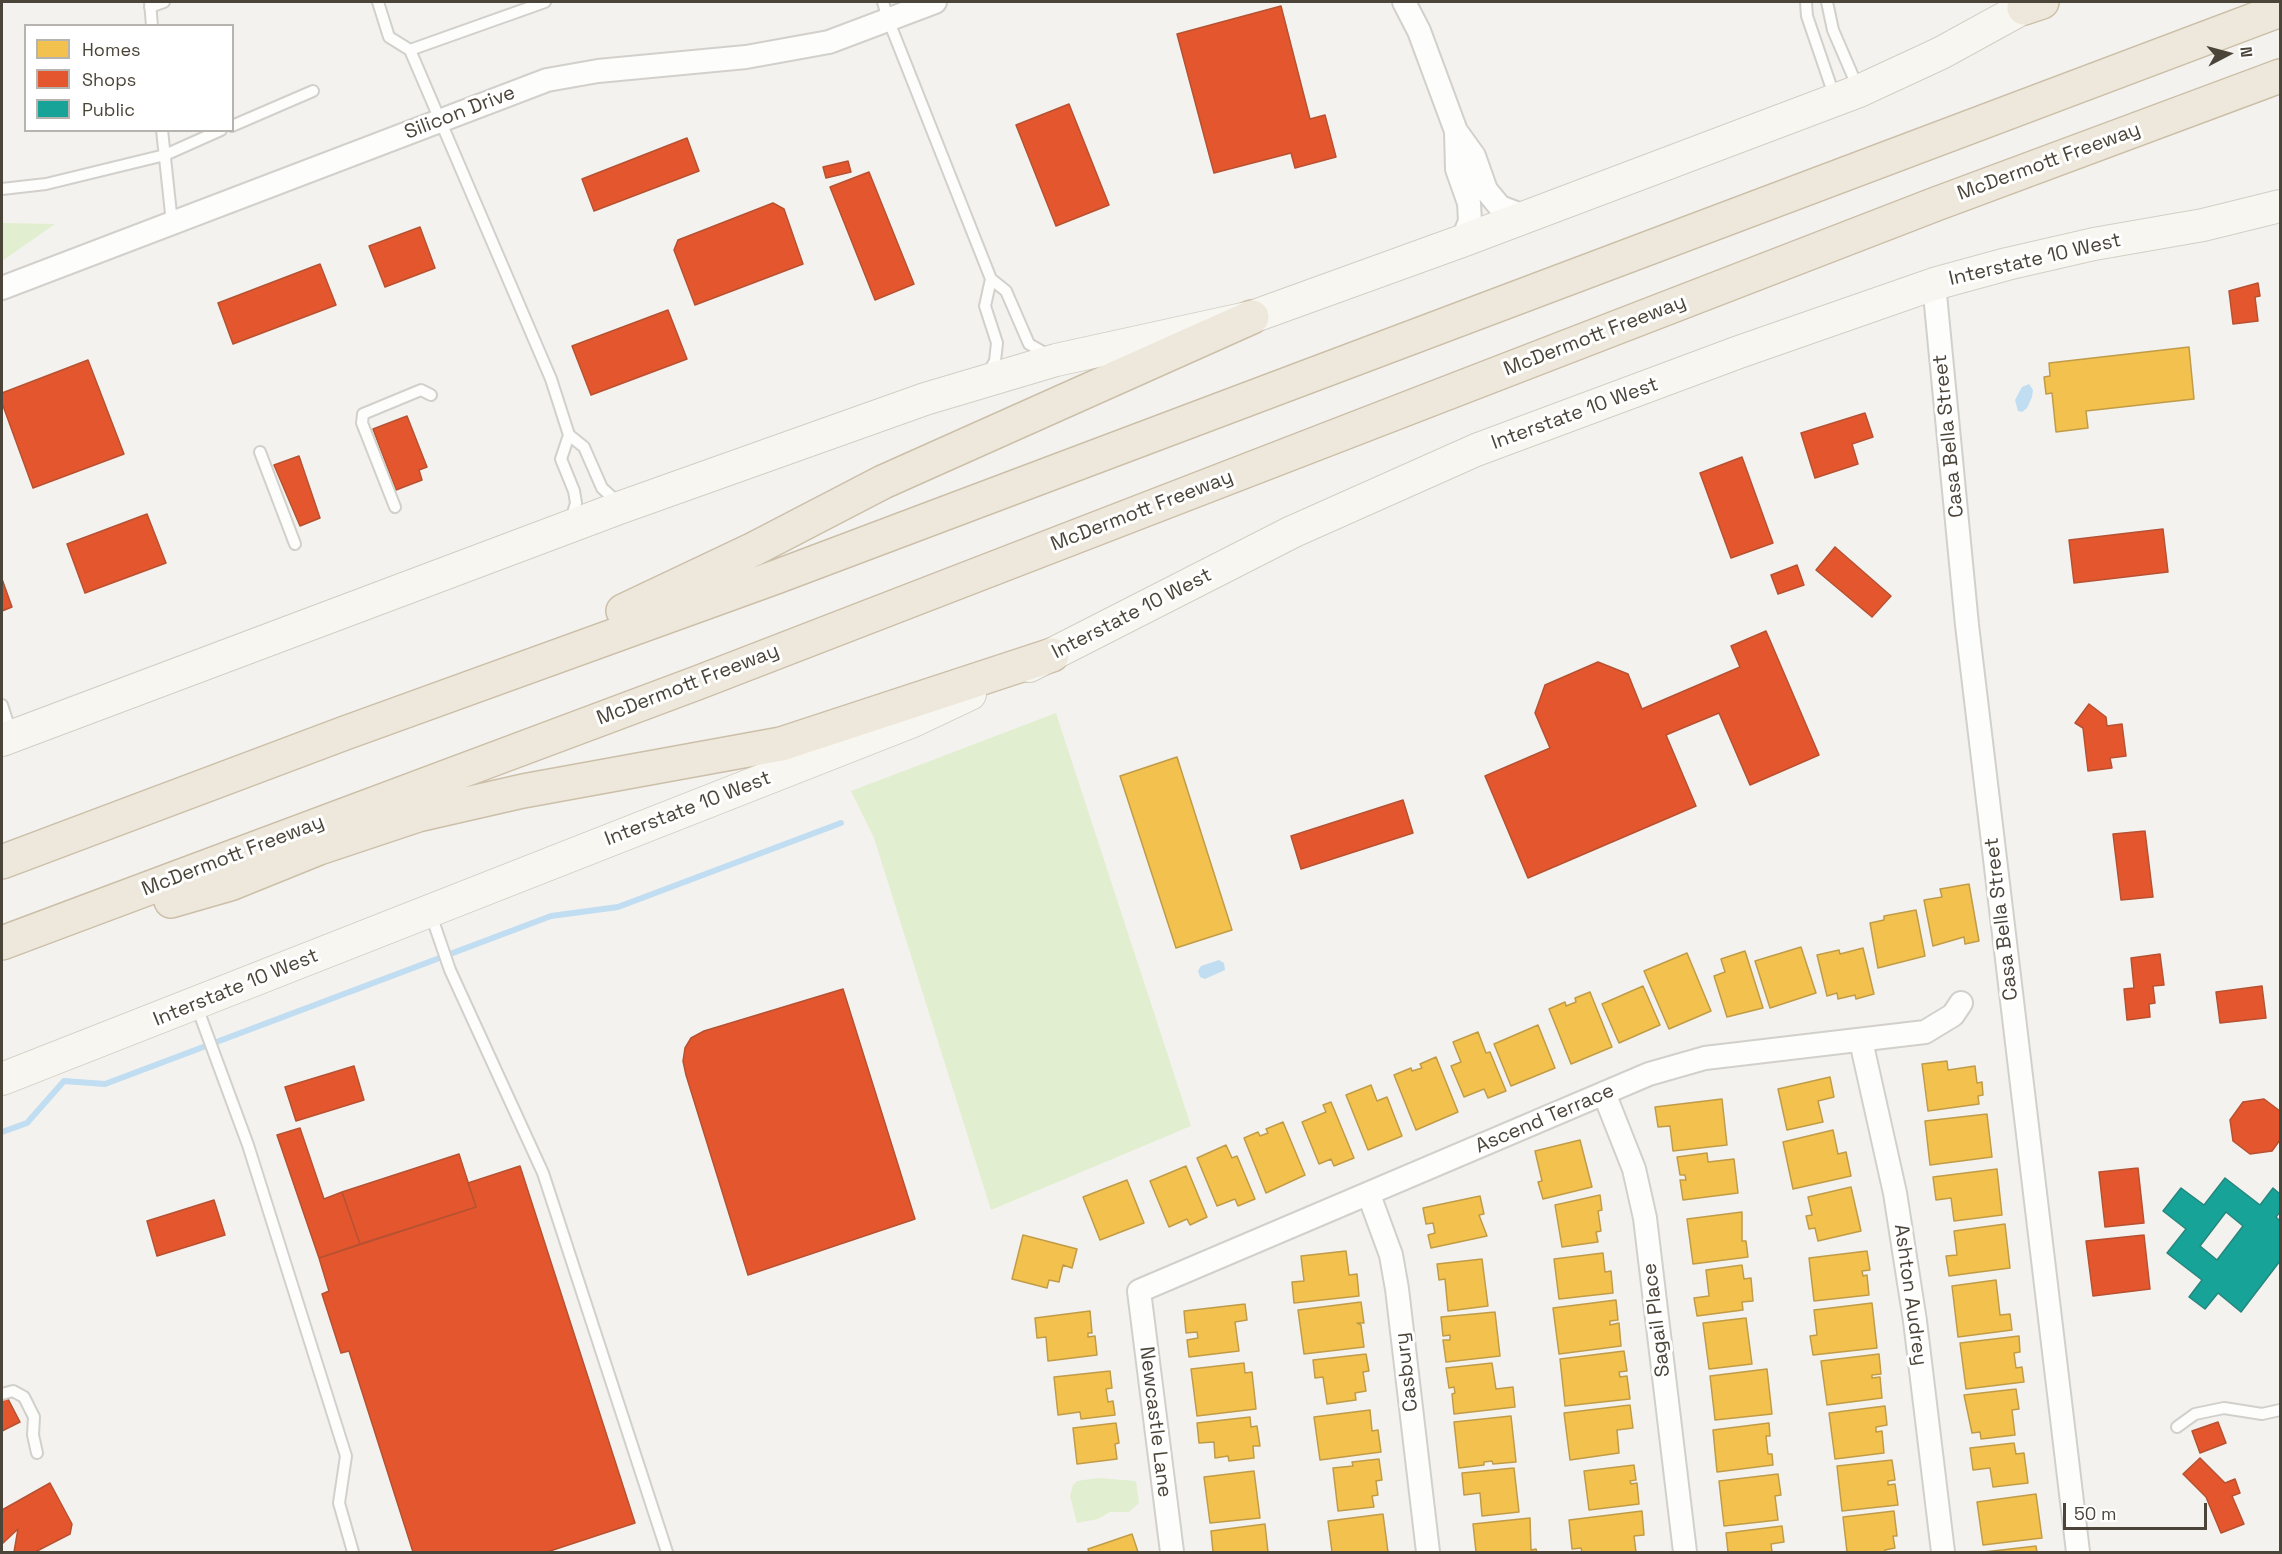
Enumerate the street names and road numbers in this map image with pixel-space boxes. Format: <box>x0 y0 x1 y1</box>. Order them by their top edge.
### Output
street label: Silicon Drive <box>401 81 519 145</box>
street label: McDermott Freeway <box>1954 118 2144 206</box>
street label: Interstate 10 West <box>1947 229 2123 291</box>
street label: McDermott Freeway <box>1501 290 1689 382</box>
street label: Casa Bella Street <box>1928 353 1970 519</box>
street label: Interstate 10 West <box>1488 373 1662 455</box>
street label: McDermott Freeway <box>1048 465 1236 557</box>
street label: Interstate 10 West <box>1048 563 1216 665</box>
street label: McDermott Freeway <box>594 639 782 731</box>
street label: Interstate 10 West <box>602 766 774 852</box>
street label: McDermott Freeway <box>139 810 327 902</box>
street label: Casa Bella Street <box>1980 836 2024 1002</box>
street label: Interstate 10 West <box>150 944 322 1032</box>
street label: Ascend Terrace <box>1472 1079 1618 1159</box>
street label: Ashton Audrey <box>1888 1223 1932 1367</box>
street label: Sagail Place <box>1638 1262 1676 1378</box>
street label: Casbury <box>1390 1331 1424 1413</box>
street label: Newcastle Lane <box>1134 1345 1176 1499</box>

